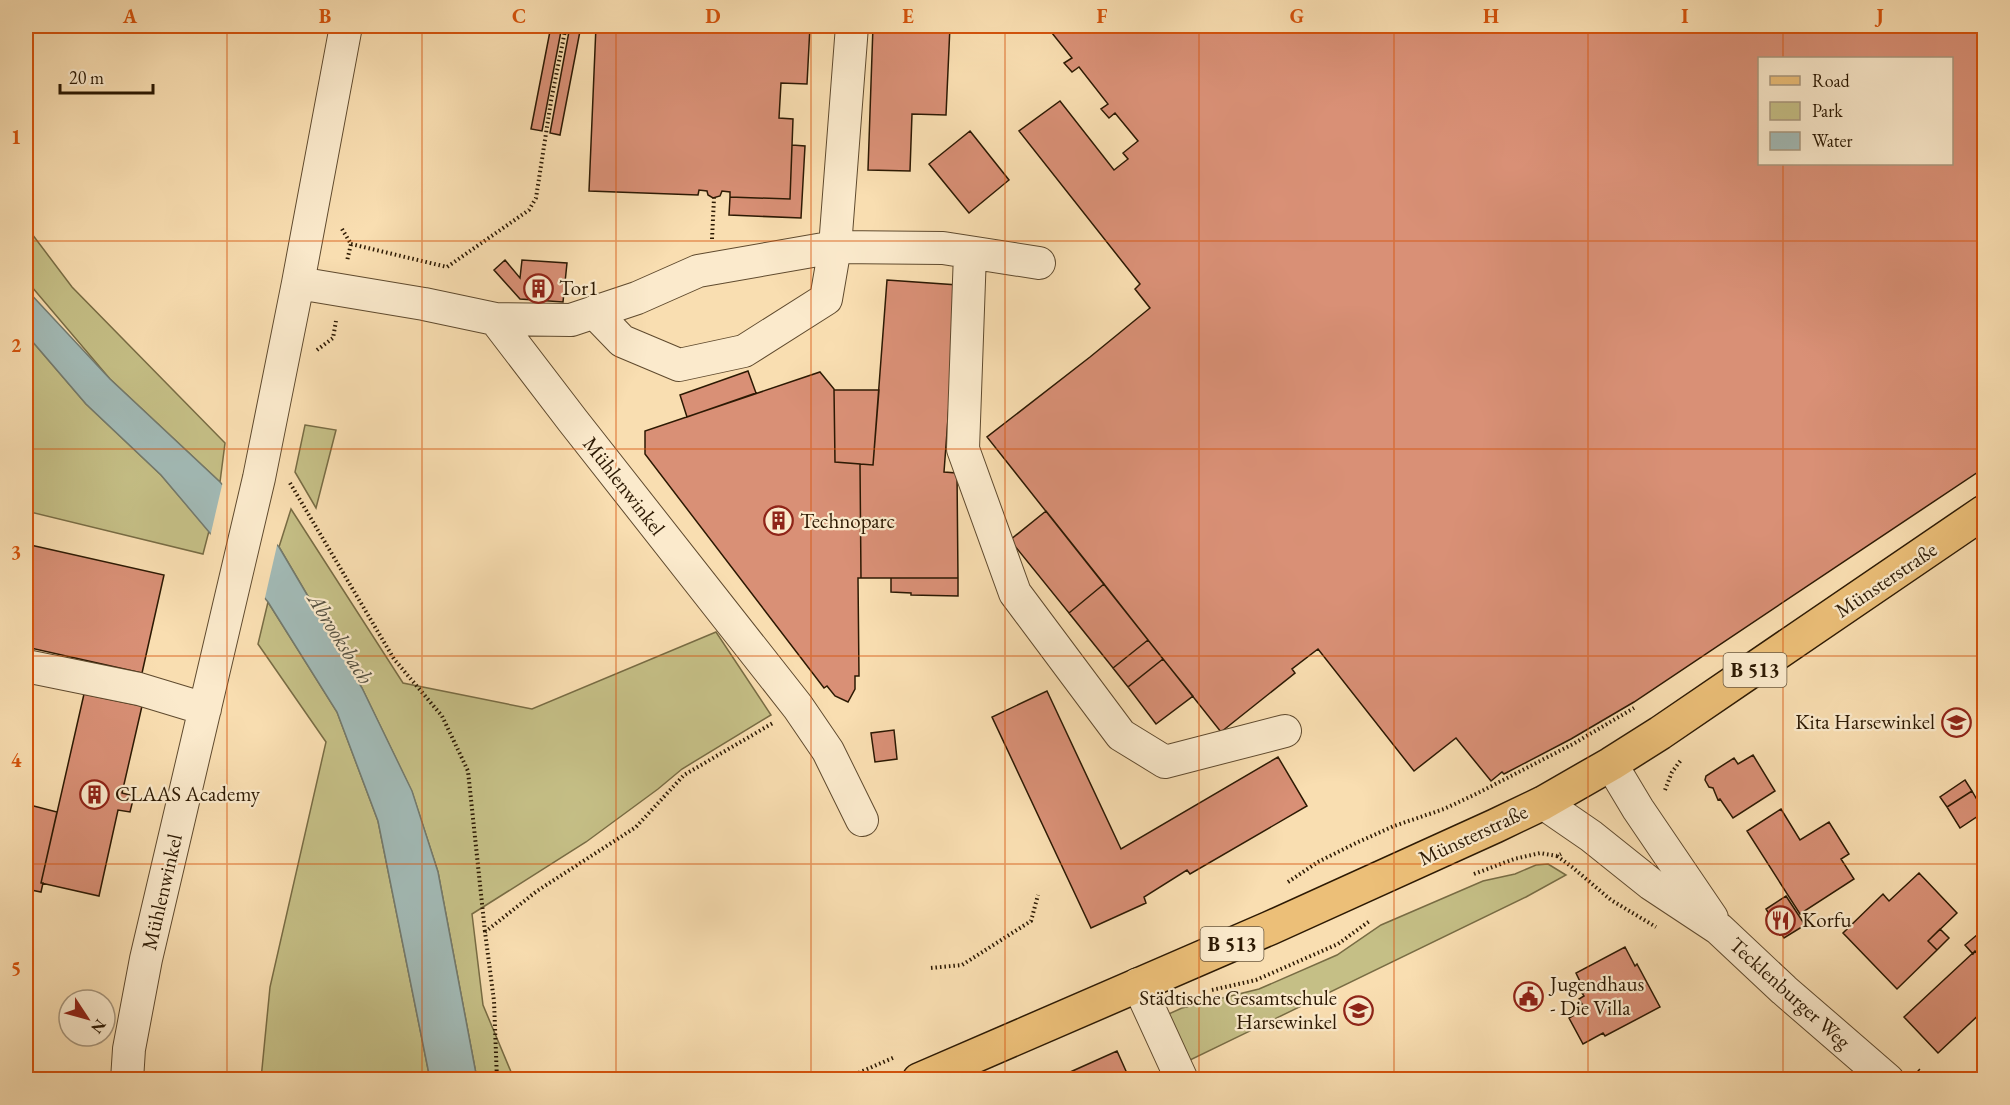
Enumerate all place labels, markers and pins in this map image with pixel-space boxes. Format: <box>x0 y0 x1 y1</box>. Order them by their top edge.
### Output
building icon: Tor1 <box>522 272 554 304</box>
place label: Tor1 <box>559 274 598 301</box>
building icon: Technoparc <box>763 505 795 537</box>
place label: Technoparc <box>800 507 895 534</box>
school or university icon: Kita Harsewinkel <box>1940 706 1972 738</box>
place label: Kita Harsewinkel <box>1795 708 1935 735</box>
building icon: CLAAS Academy <box>78 778 110 810</box>
place label: CLAAS Academy <box>115 780 261 807</box>
restaurant icon: Korfu <box>1765 904 1797 936</box>
place label: Korfu <box>1802 906 1851 933</box>
place label: Jugendhaus - Die Villa <box>1548 970 1645 1021</box>
public building icon: Jugendhaus - Die Villa <box>1513 980 1545 1012</box>
place label: Städtische Gesamtschule Harsewinkel <box>1139 984 1337 1035</box>
school or university icon: Städtische Gesamtschule Harsewinkel <box>1342 994 1374 1026</box>

